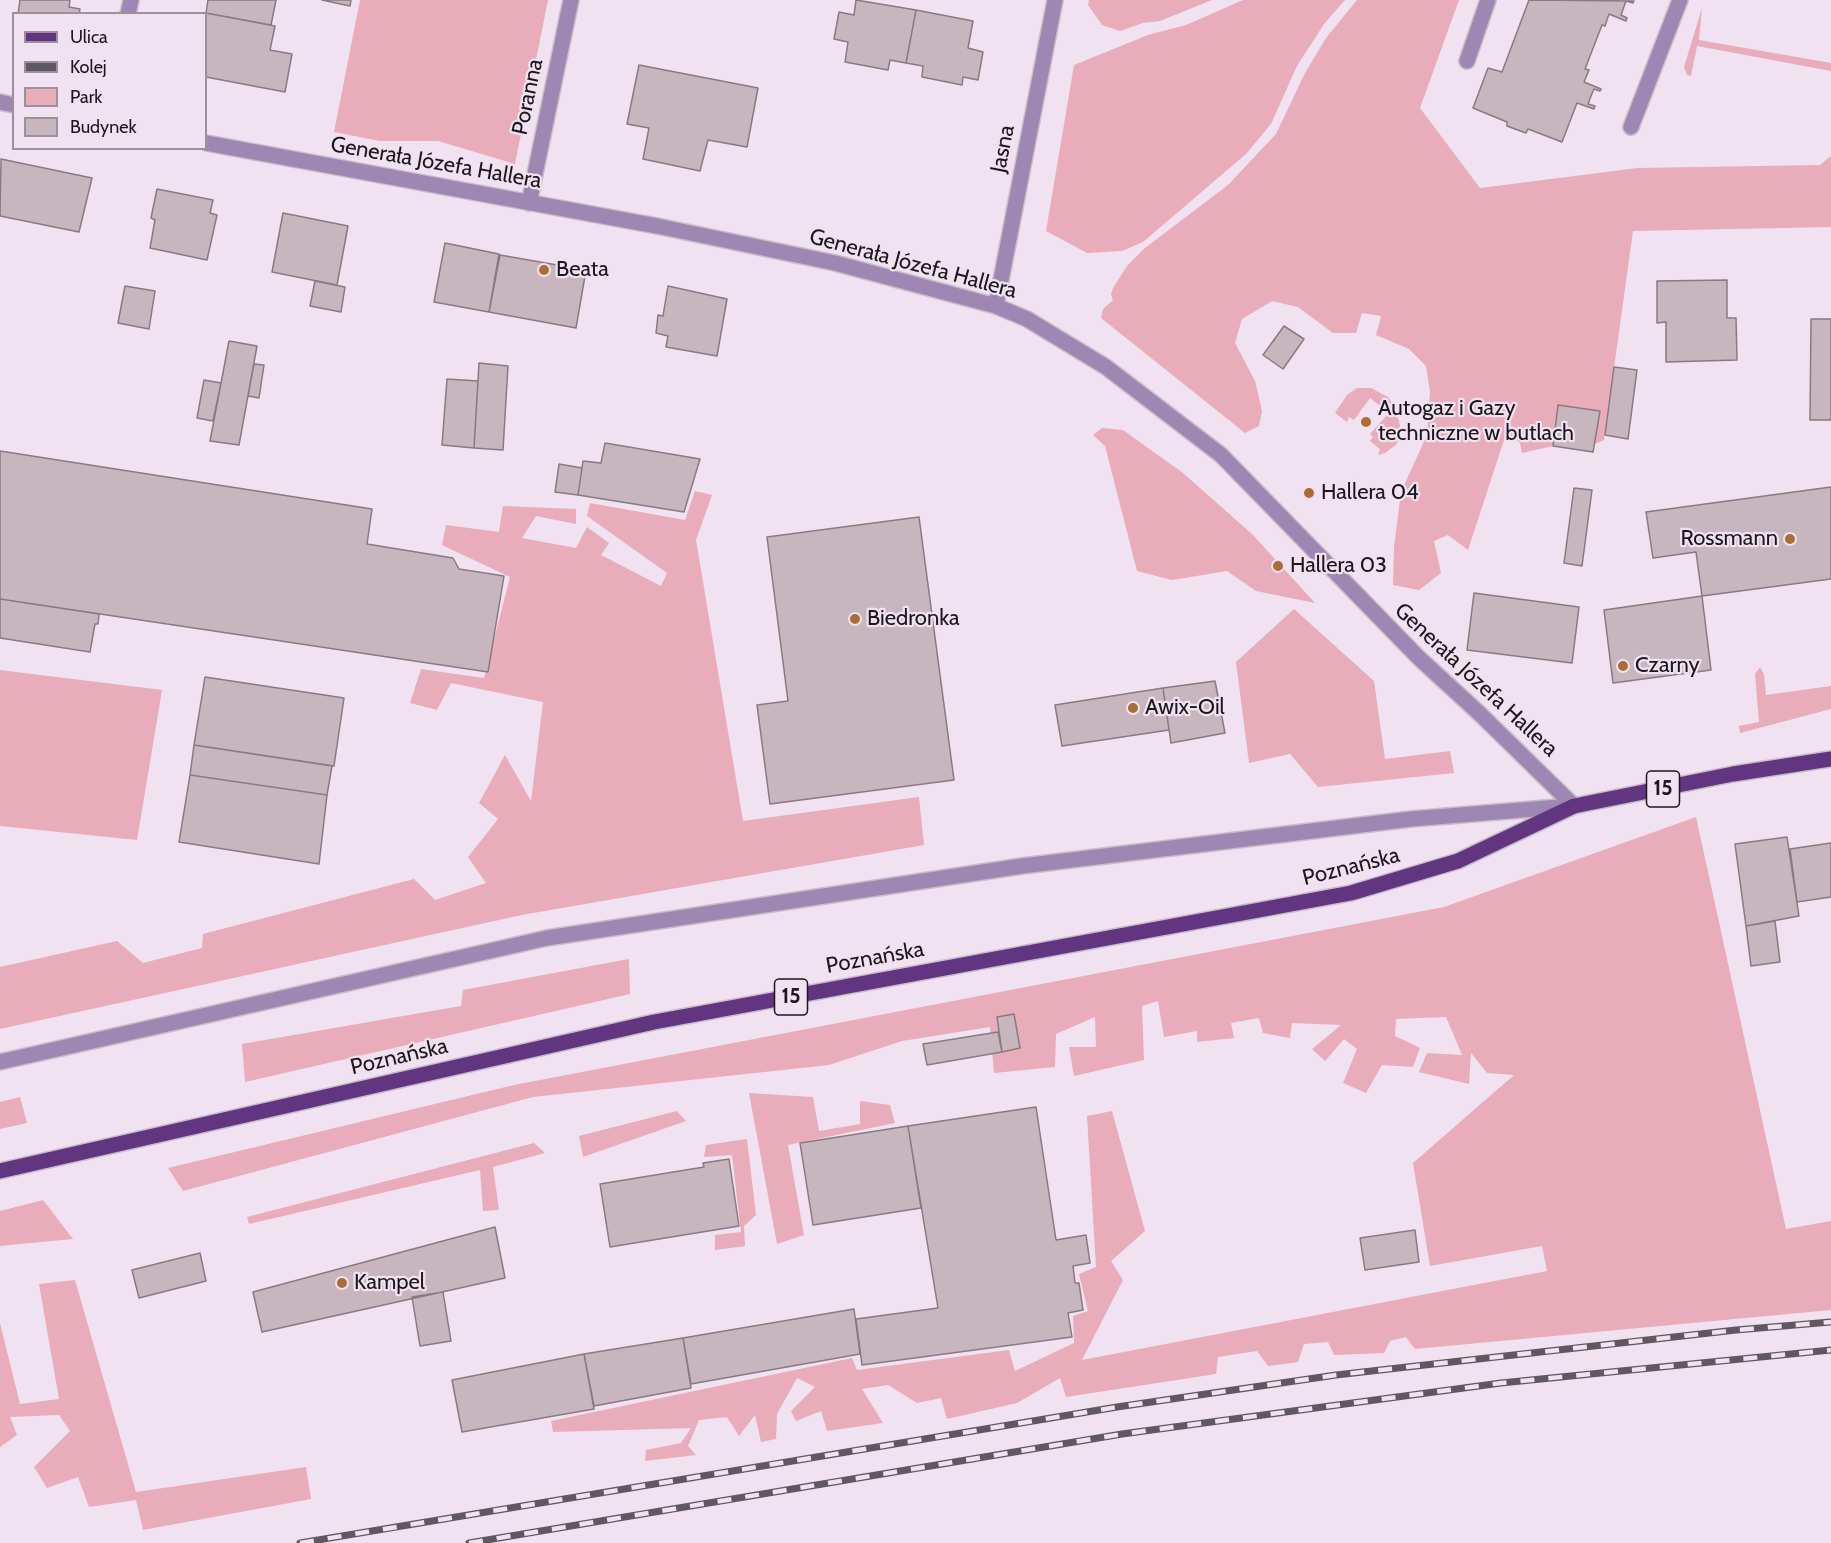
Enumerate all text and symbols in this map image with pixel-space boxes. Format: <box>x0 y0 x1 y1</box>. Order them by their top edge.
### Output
legend <box>12 12 207 150</box>
text: Ulica <box>70 26 108 48</box>
text: Kolej <box>70 56 107 78</box>
street label: Poranna <box>507 57 549 137</box>
text: Park <box>70 86 102 108</box>
text: Budynek <box>70 116 137 138</box>
street label: Jasna <box>985 123 1021 175</box>
street label: Generała Józefa Hallera <box>329 131 543 195</box>
street label: Generała Józefa Hallera <box>806 224 1020 304</box>
place label: Beata <box>556 257 609 283</box>
marker: Beata <box>537 263 551 277</box>
place label: Autogaz i Gazy techniczne w butlach <box>1378 396 1574 448</box>
marker: Autogaz i Gazy techniczne w butlach <box>1359 415 1373 429</box>
place label: Hallera 04 <box>1321 480 1419 506</box>
marker: Hallera 04 <box>1302 486 1316 500</box>
place label: Rossmann <box>1680 526 1778 552</box>
marker: Rossmann <box>1783 532 1797 546</box>
place label: Hallera 03 <box>1290 553 1387 579</box>
marker: Hallera 03 <box>1271 559 1285 573</box>
street label: Generała Józefa Hallera <box>1389 598 1563 762</box>
place label: Biedronka <box>867 606 960 632</box>
marker: Biedronka <box>848 612 862 626</box>
place label: Czarny <box>1635 653 1700 679</box>
marker: Czarny <box>1616 659 1630 673</box>
place label: Awix-Oil <box>1145 695 1225 721</box>
marker: Awix-Oil <box>1126 701 1140 715</box>
road number: 15 <box>1646 771 1680 807</box>
street label: Poznańska <box>1300 842 1402 892</box>
street label: Poznańska <box>824 936 926 980</box>
road number: 15 <box>774 979 808 1015</box>
street label: Poznańska <box>348 1033 450 1081</box>
place label: Kampel <box>354 1270 425 1296</box>
marker: Kampel <box>335 1276 349 1290</box>

